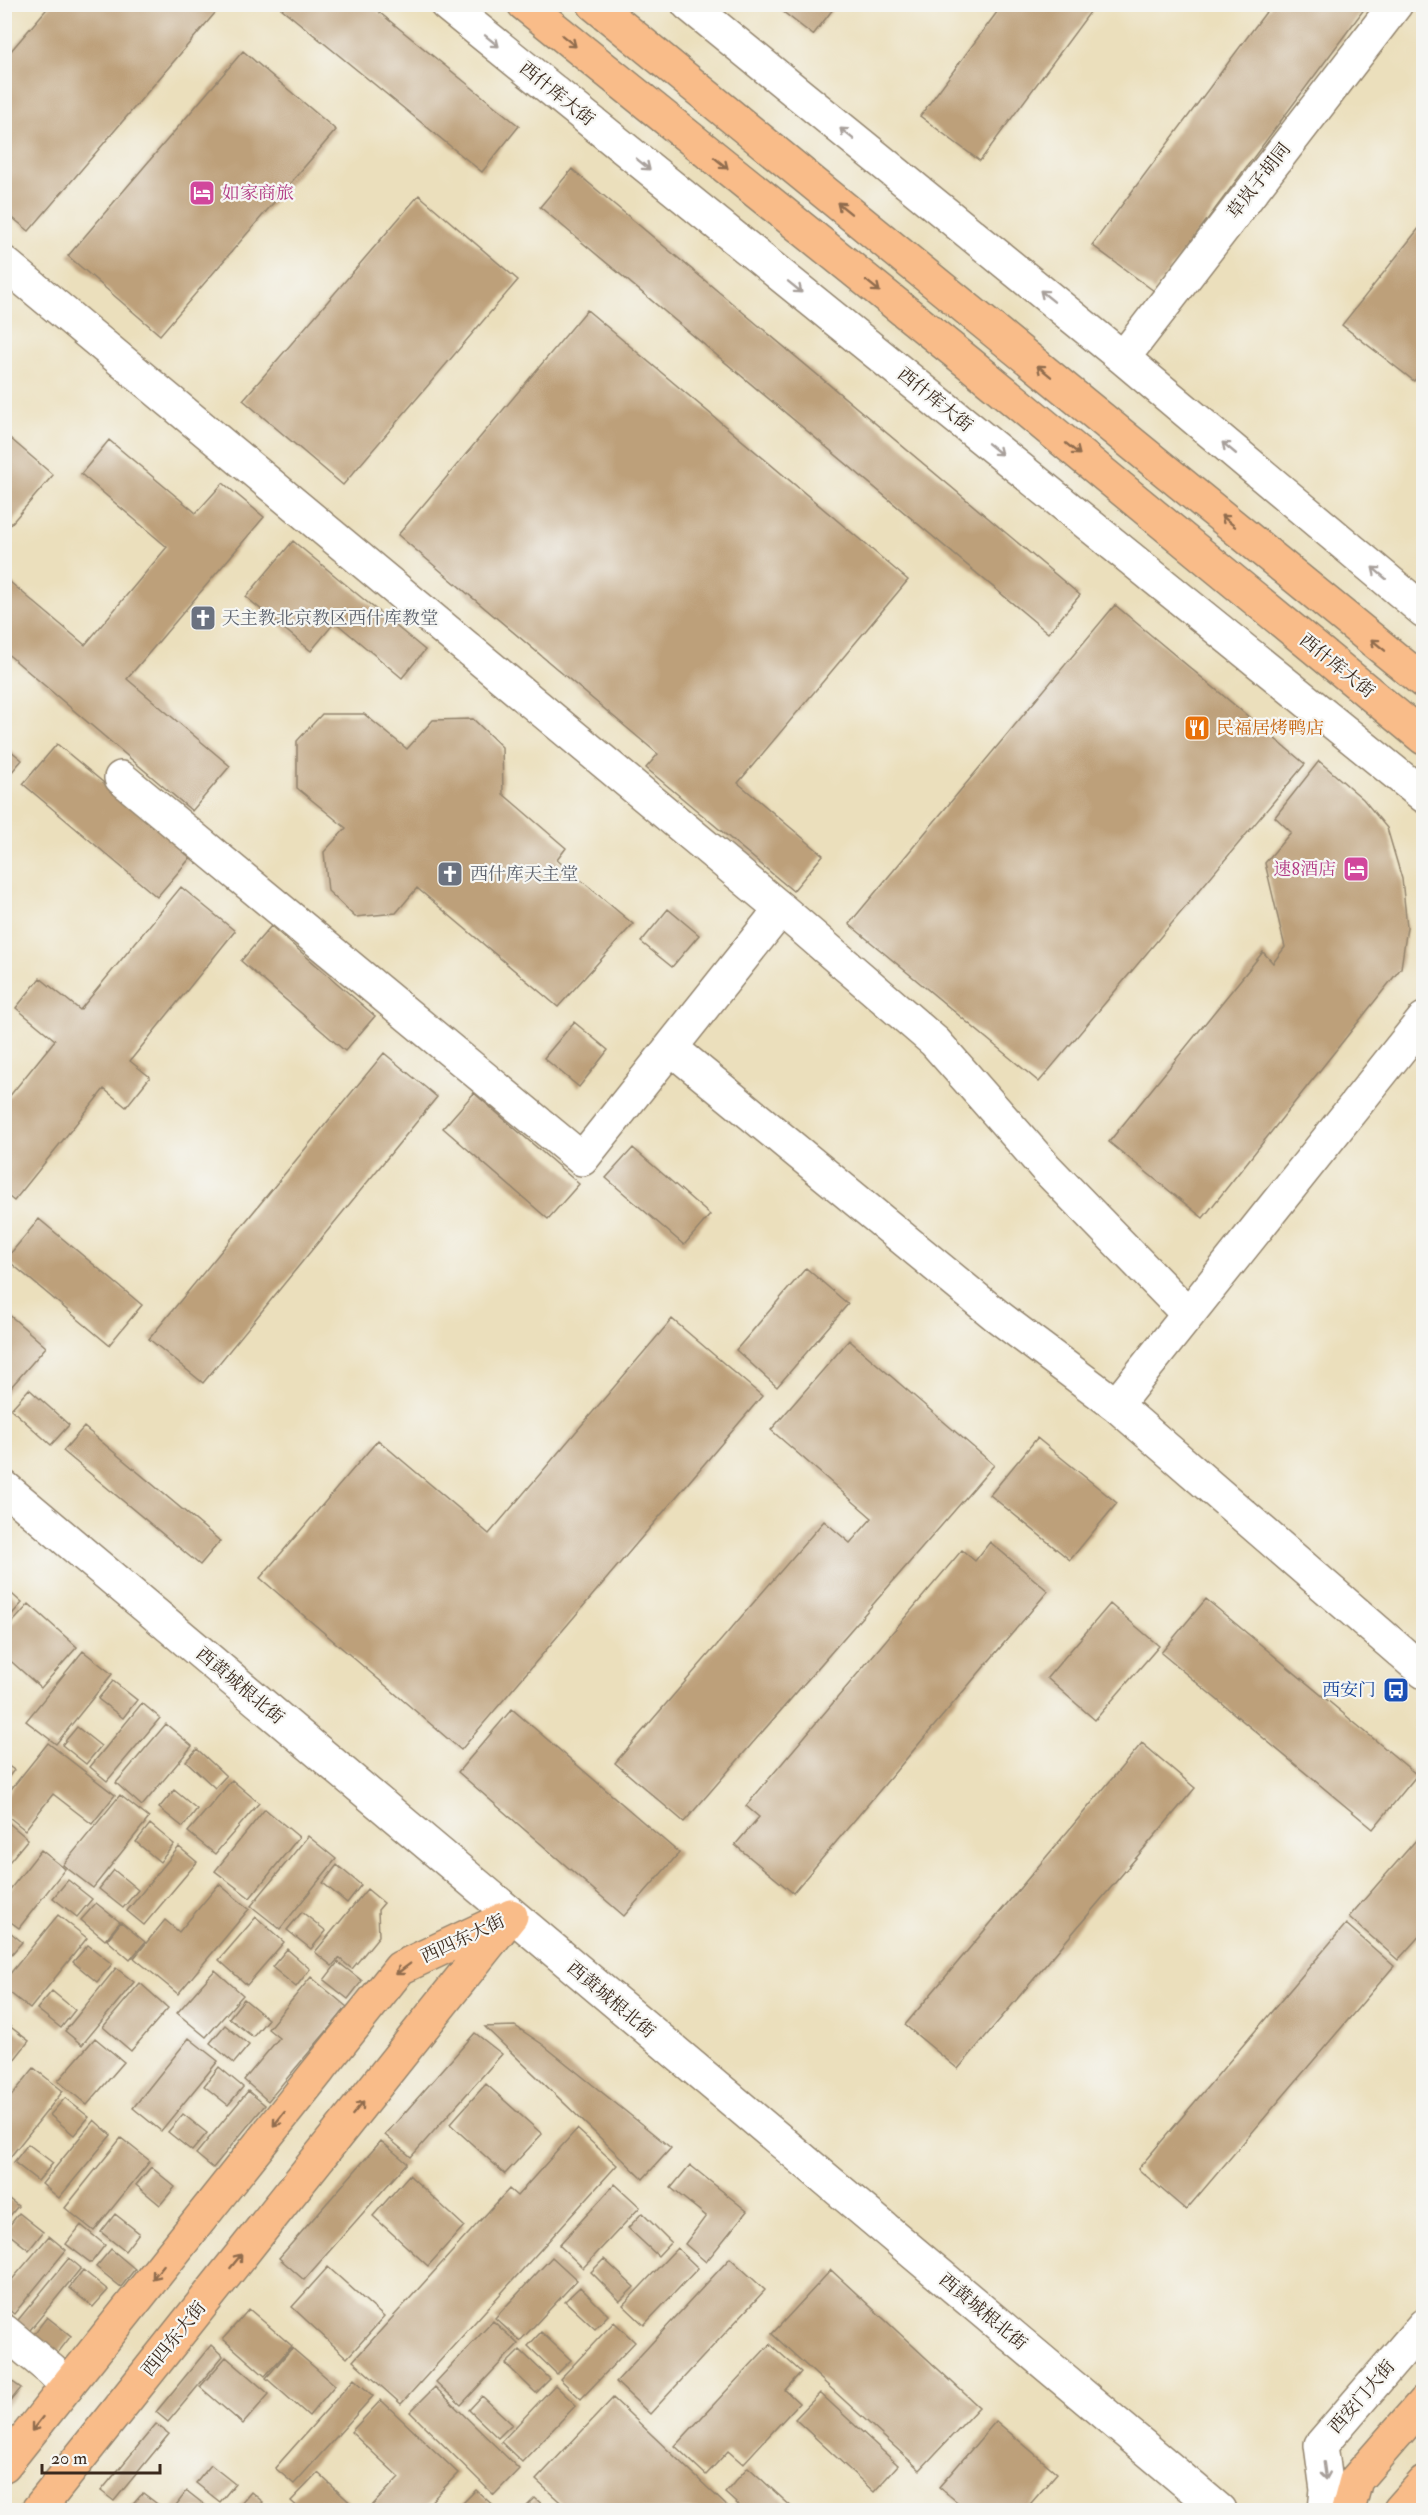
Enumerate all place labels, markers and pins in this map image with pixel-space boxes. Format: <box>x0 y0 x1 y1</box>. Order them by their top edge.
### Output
hotel icon: 如家商旅 <box>187 178 217 208</box>
place label: 如家商旅 <box>222 182 294 205</box>
church icon: 天主教北京教区西什库教堂 <box>188 603 218 633</box>
place label: 天主教北京教区西什库教堂 <box>222 607 438 630</box>
restaurant icon: 民福居烤鸭店 <box>1182 713 1212 743</box>
place label: 民福居烤鸭店 <box>1216 717 1324 740</box>
hotel icon: 速8酒店 <box>1341 854 1371 884</box>
place label: 速8酒店 <box>1274 858 1336 881</box>
church icon: 西什库天主堂 <box>435 859 465 889</box>
place label: 西什库天主堂 <box>470 863 578 886</box>
bus stop icon: 西安门 <box>1381 1675 1411 1705</box>
place label: 西安门 <box>1322 1679 1376 1702</box>

